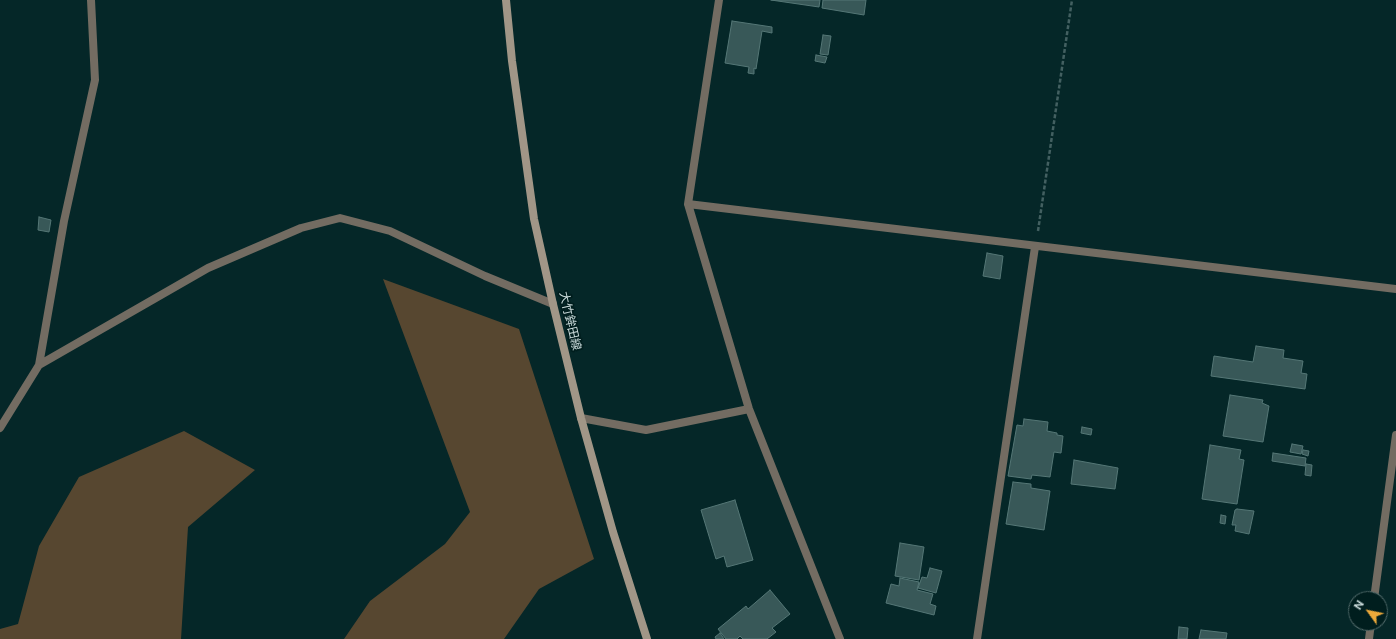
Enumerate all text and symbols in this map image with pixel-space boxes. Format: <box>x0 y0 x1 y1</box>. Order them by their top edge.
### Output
street label: 大竹鉾田線 <box>556 290 584 352</box>
north arrow <box>1348 591 1388 631</box>
text: N <box>1351 598 1366 612</box>

